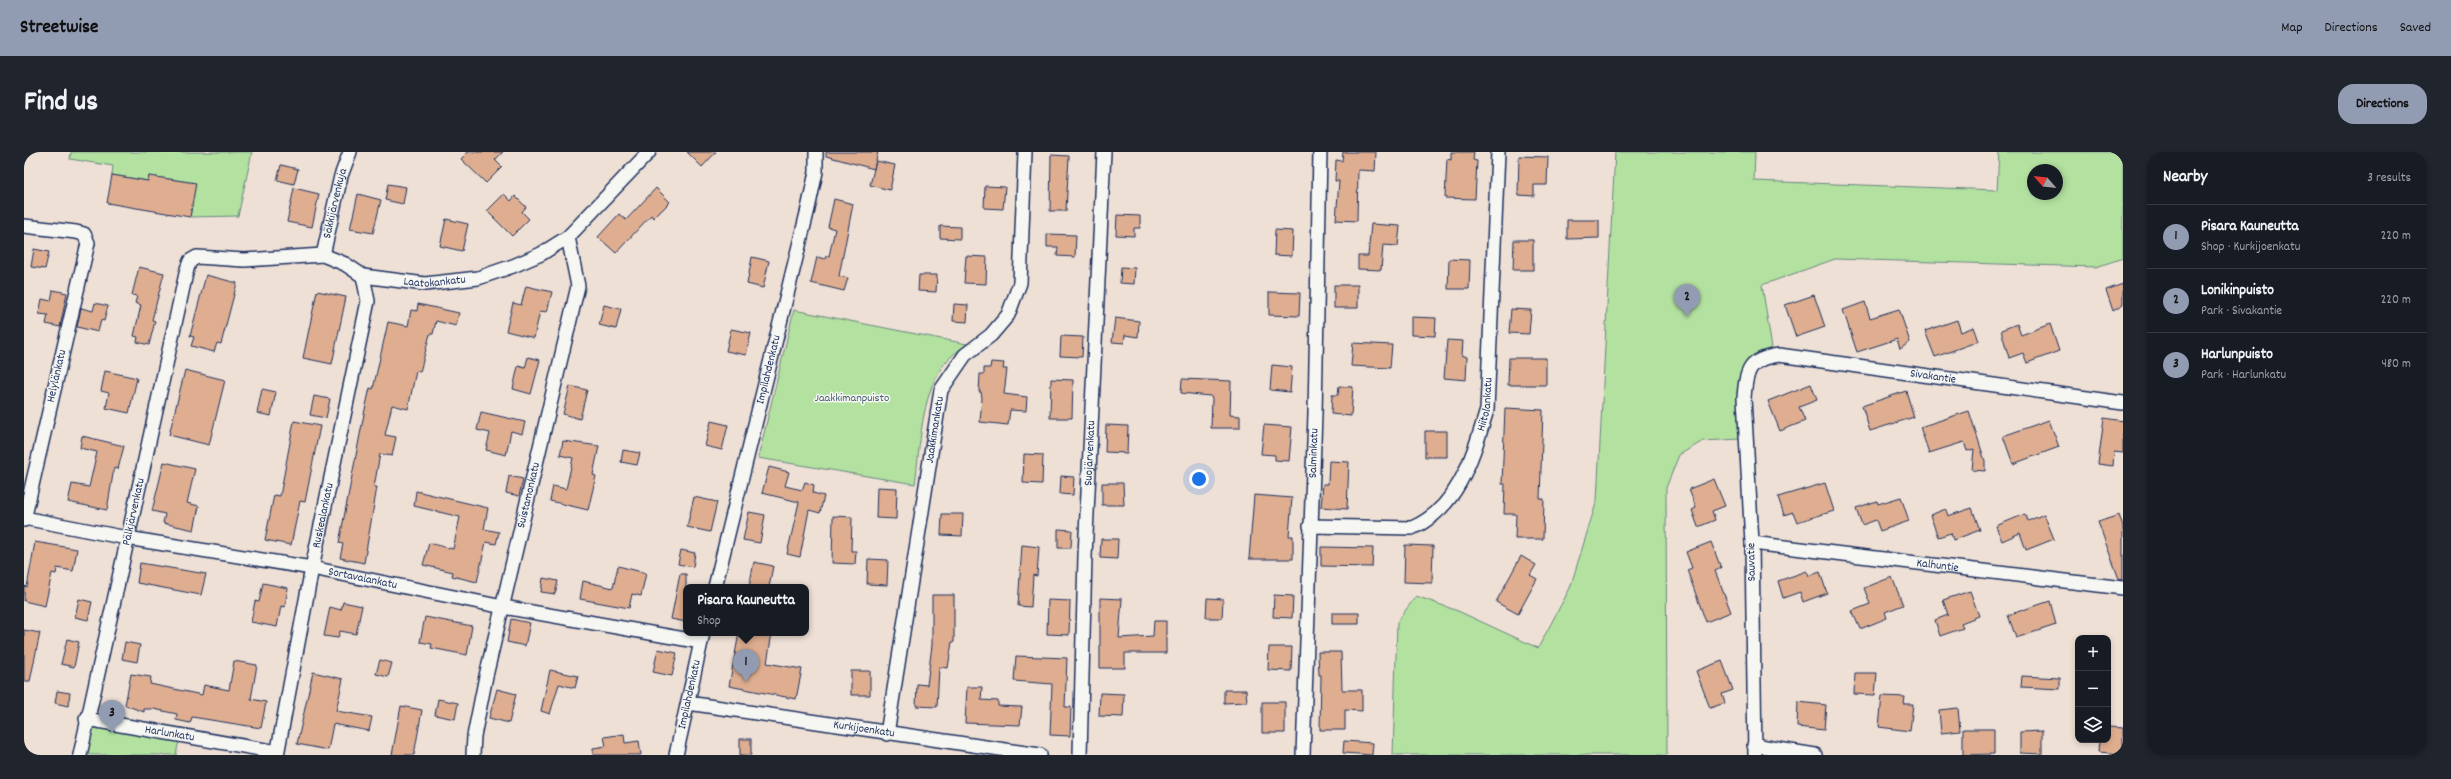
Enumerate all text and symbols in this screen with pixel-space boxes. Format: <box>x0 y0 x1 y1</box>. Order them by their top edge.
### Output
text: Streetwise <box>20 15 98 42</box>
text: Map <box>2281 18 2303 38</box>
text: Directions <box>2325 18 2378 38</box>
text: Saved <box>2400 18 2431 38</box>
text: Find us <box>24 84 98 124</box>
button: Directions <box>2338 84 2427 124</box>
north arrow <box>2027 164 2063 200</box>
street label: Säkkijärvenkuja <box>319 165 352 240</box>
text: Nearby <box>2163 166 2207 190</box>
text: 3 results <box>2367 169 2411 188</box>
text: Pisara Kauneutta <box>2201 216 2298 238</box>
text: 1 <box>2175 227 2177 246</box>
text: 220 m <box>2381 227 2411 246</box>
text: Shop · Kurkijoenkatu <box>2201 238 2300 257</box>
street label: Laatokankatu <box>403 271 466 293</box>
text: Lonikinpuisto <box>2201 280 2274 302</box>
pin: 2 <box>1674 284 1700 317</box>
text: 2 <box>2173 291 2179 310</box>
text: 220 m <box>2381 291 2411 310</box>
text: Park · Sivakantie <box>2201 302 2282 321</box>
street label: Impilahdenkatu <box>752 333 785 406</box>
text: Harlunpuisto <box>2201 344 2273 366</box>
street label: Helylänkatu <box>43 348 71 404</box>
text: 3 <box>2173 355 2179 374</box>
text: 480 m <box>2381 355 2411 374</box>
street label: Sivakantie <box>1909 365 1957 388</box>
text: Park · Harlunkatu <box>2201 366 2286 385</box>
street label: Hiitolankatu <box>1472 377 1497 433</box>
park label: Jaakkimanpuisto <box>815 390 889 407</box>
street label: Jaakkimankatu <box>921 395 948 464</box>
street label: Suojärvenkatu <box>1080 420 1100 486</box>
street label: Salminkatu <box>1304 428 1323 478</box>
street label: Suistamonkatu <box>513 461 545 530</box>
your location <box>1189 469 1209 489</box>
street label: Pälkjärvenkatu <box>118 476 149 547</box>
street label: Ruskealankatu <box>308 481 338 550</box>
street label: Sauvatie <box>1743 543 1761 581</box>
street label: Kalhuntie <box>1916 555 1960 576</box>
street label: Sortavalankatu <box>327 563 399 594</box>
popup <box>683 584 809 636</box>
text: Pisara Kauneutta <box>697 590 795 612</box>
text: Shop <box>697 612 721 631</box>
map controls <box>2075 635 2111 743</box>
button: + <box>2075 635 2111 671</box>
pin: 1 <box>733 649 759 682</box>
street label: Impilahdenkatu <box>673 658 705 731</box>
button: − <box>2075 671 2111 707</box>
pin: 3 <box>99 700 125 733</box>
button: layers <box>2075 707 2111 743</box>
street label: Kurkijoenkatu <box>832 716 896 742</box>
street label: Harlunkatu <box>144 721 196 746</box>

